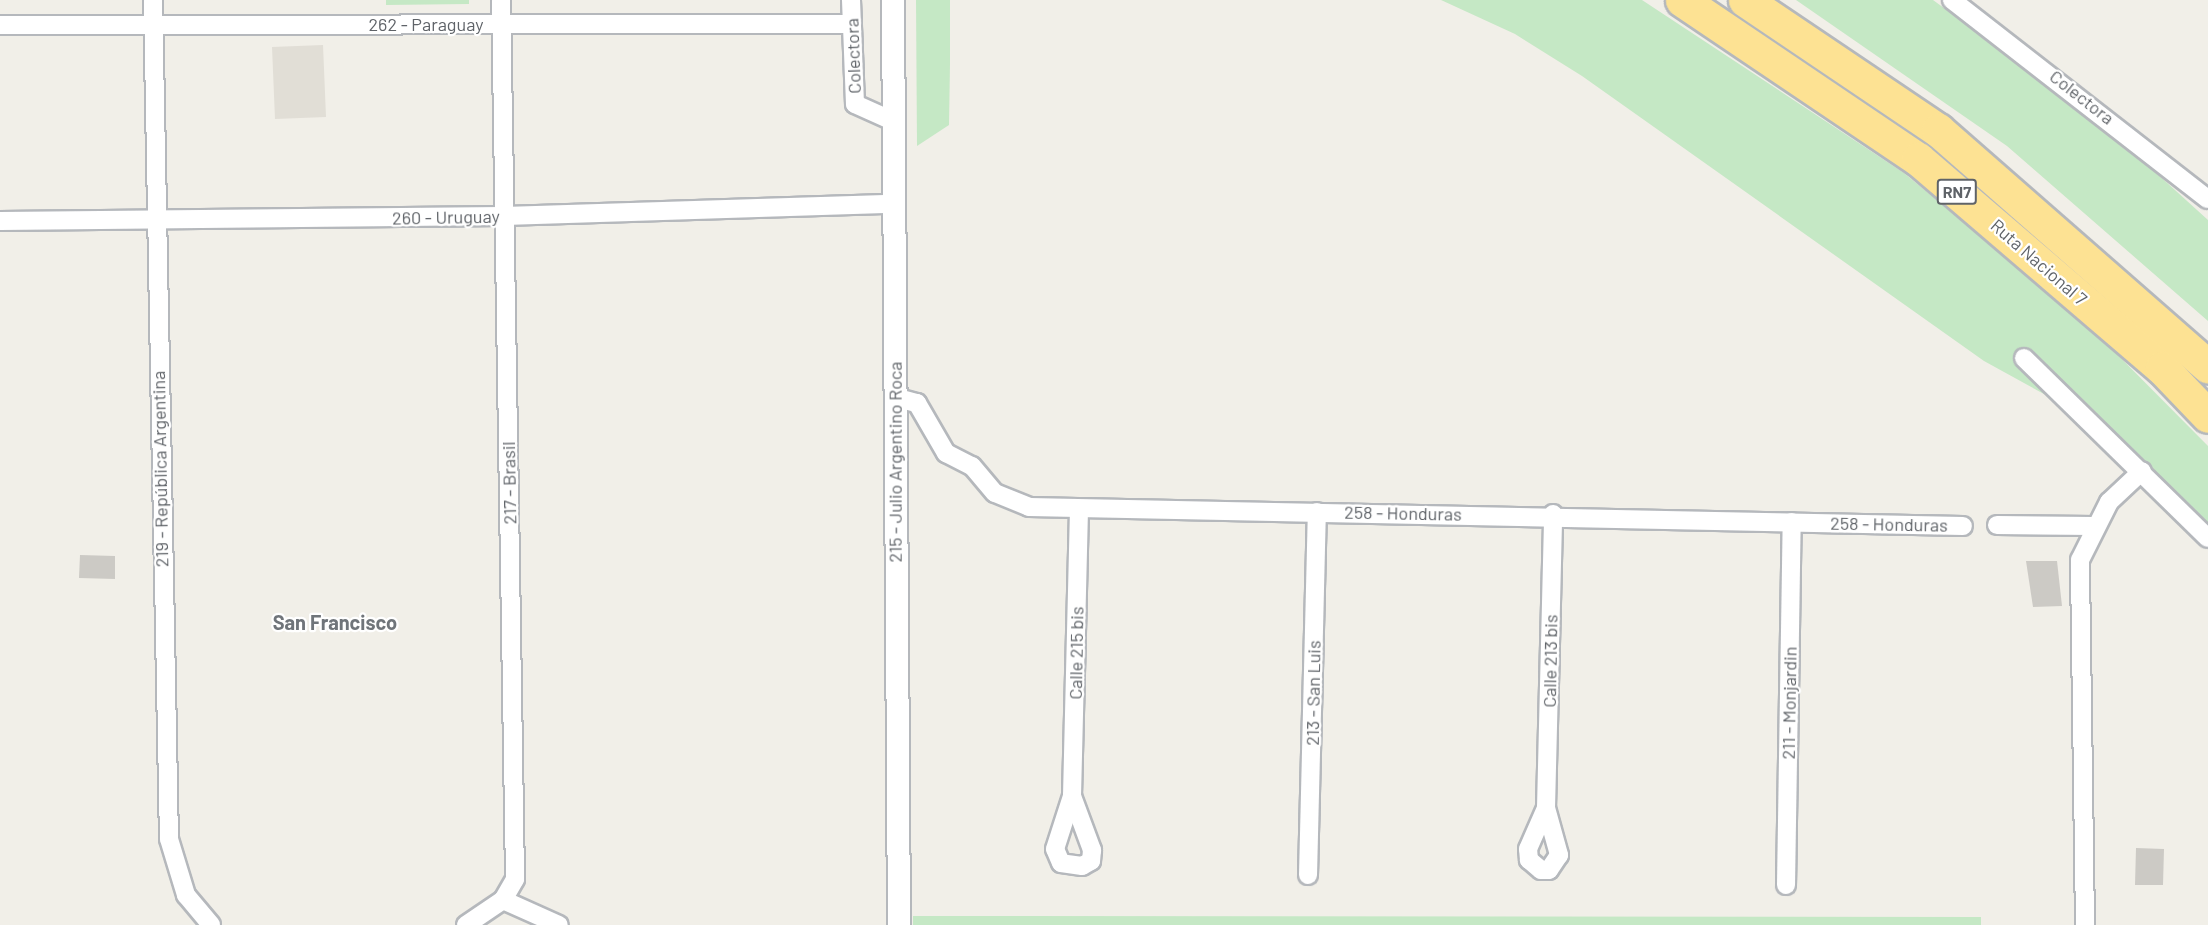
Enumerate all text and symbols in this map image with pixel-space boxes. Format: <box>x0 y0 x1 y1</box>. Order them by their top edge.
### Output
street label: 262 - Paraguay <box>368 13 484 35</box>
street label: Colectora <box>841 18 865 94</box>
street label: Colectora <box>2046 65 2118 129</box>
road number: RN7 <box>1936 179 1978 205</box>
street label: 260 - Uruguay <box>392 205 500 229</box>
street label: Ruta Nacional 7 <box>1987 214 2091 310</box>
street label: 215 - Julio Argentino Roca <box>884 361 906 563</box>
street label: 219 - República Argentina <box>147 371 173 567</box>
street label: 217 - Brasil <box>497 441 521 525</box>
street label: 258 - Honduras <box>1344 501 1462 525</box>
street label: 258 - Honduras <box>1830 512 1948 536</box>
street label: Calle 215 bis <box>1064 606 1088 700</box>
district label: San Francisco <box>273 610 397 634</box>
street label: Calle 213 bis <box>1538 614 1562 708</box>
street label: 213 - San Luis <box>1301 640 1325 746</box>
street label: 211 - Monjardin <box>1777 646 1801 760</box>

